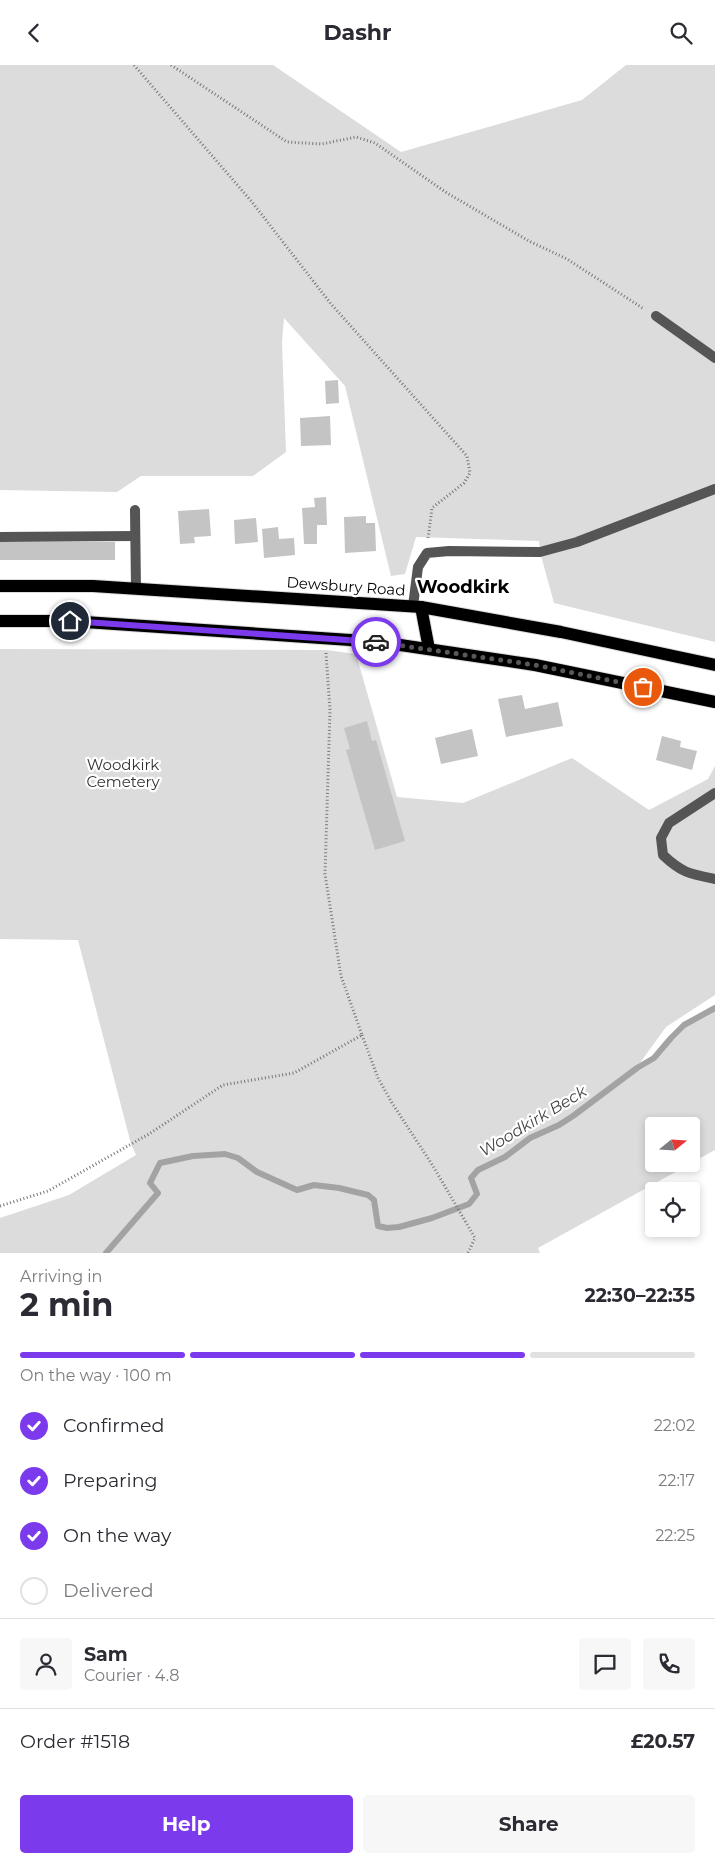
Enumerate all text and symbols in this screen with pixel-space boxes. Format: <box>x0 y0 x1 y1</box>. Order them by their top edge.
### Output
icon: back <box>20 19 48 47</box>
text: Dashr <box>323 19 392 46</box>
icon: search <box>667 19 695 47</box>
street label: Dewsbury Road <box>286 572 406 600</box>
district label: Woodkirk <box>417 576 510 598</box>
pin <box>49 600 91 642</box>
icon: home <box>56 607 84 635</box>
courier <box>351 617 401 667</box>
icon: car <box>362 628 390 656</box>
pin <box>622 666 664 708</box>
icon: bag <box>629 673 657 701</box>
park label: Woodkirk Cemetery <box>86 755 160 791</box>
water label: Woodkirk Beck <box>476 1081 591 1160</box>
north arrow <box>645 1117 700 1173</box>
map controls <box>645 1117 700 1237</box>
button: locate <box>645 1182 700 1237</box>
text: Arriving in <box>20 1267 102 1286</box>
text: 22:30–22:35 <box>584 1284 695 1307</box>
text: 2 min <box>20 1285 113 1324</box>
text: On the way · 100 m <box>20 1366 172 1385</box>
icon: check <box>20 1412 48 1440</box>
text: Confirmed <box>63 1414 164 1437</box>
text: 22:02 <box>654 1416 695 1435</box>
icon: check <box>20 1467 48 1495</box>
text: Preparing <box>63 1469 158 1492</box>
text: 22:17 <box>658 1471 695 1490</box>
icon: check <box>20 1522 48 1550</box>
text: On the way <box>63 1524 171 1547</box>
text: 22:25 <box>655 1526 695 1545</box>
text: Delivered <box>63 1579 154 1602</box>
button: person <box>20 1638 72 1690</box>
button: chat <box>579 1638 631 1690</box>
button: phone <box>643 1638 695 1690</box>
text: Sam <box>84 1643 128 1666</box>
text: Courier · 4.8 <box>84 1666 180 1685</box>
text: Order #1518 <box>20 1730 130 1753</box>
text: £20.57 <box>631 1730 695 1753</box>
button: Help <box>20 1795 353 1853</box>
button: Share <box>363 1795 695 1853</box>

